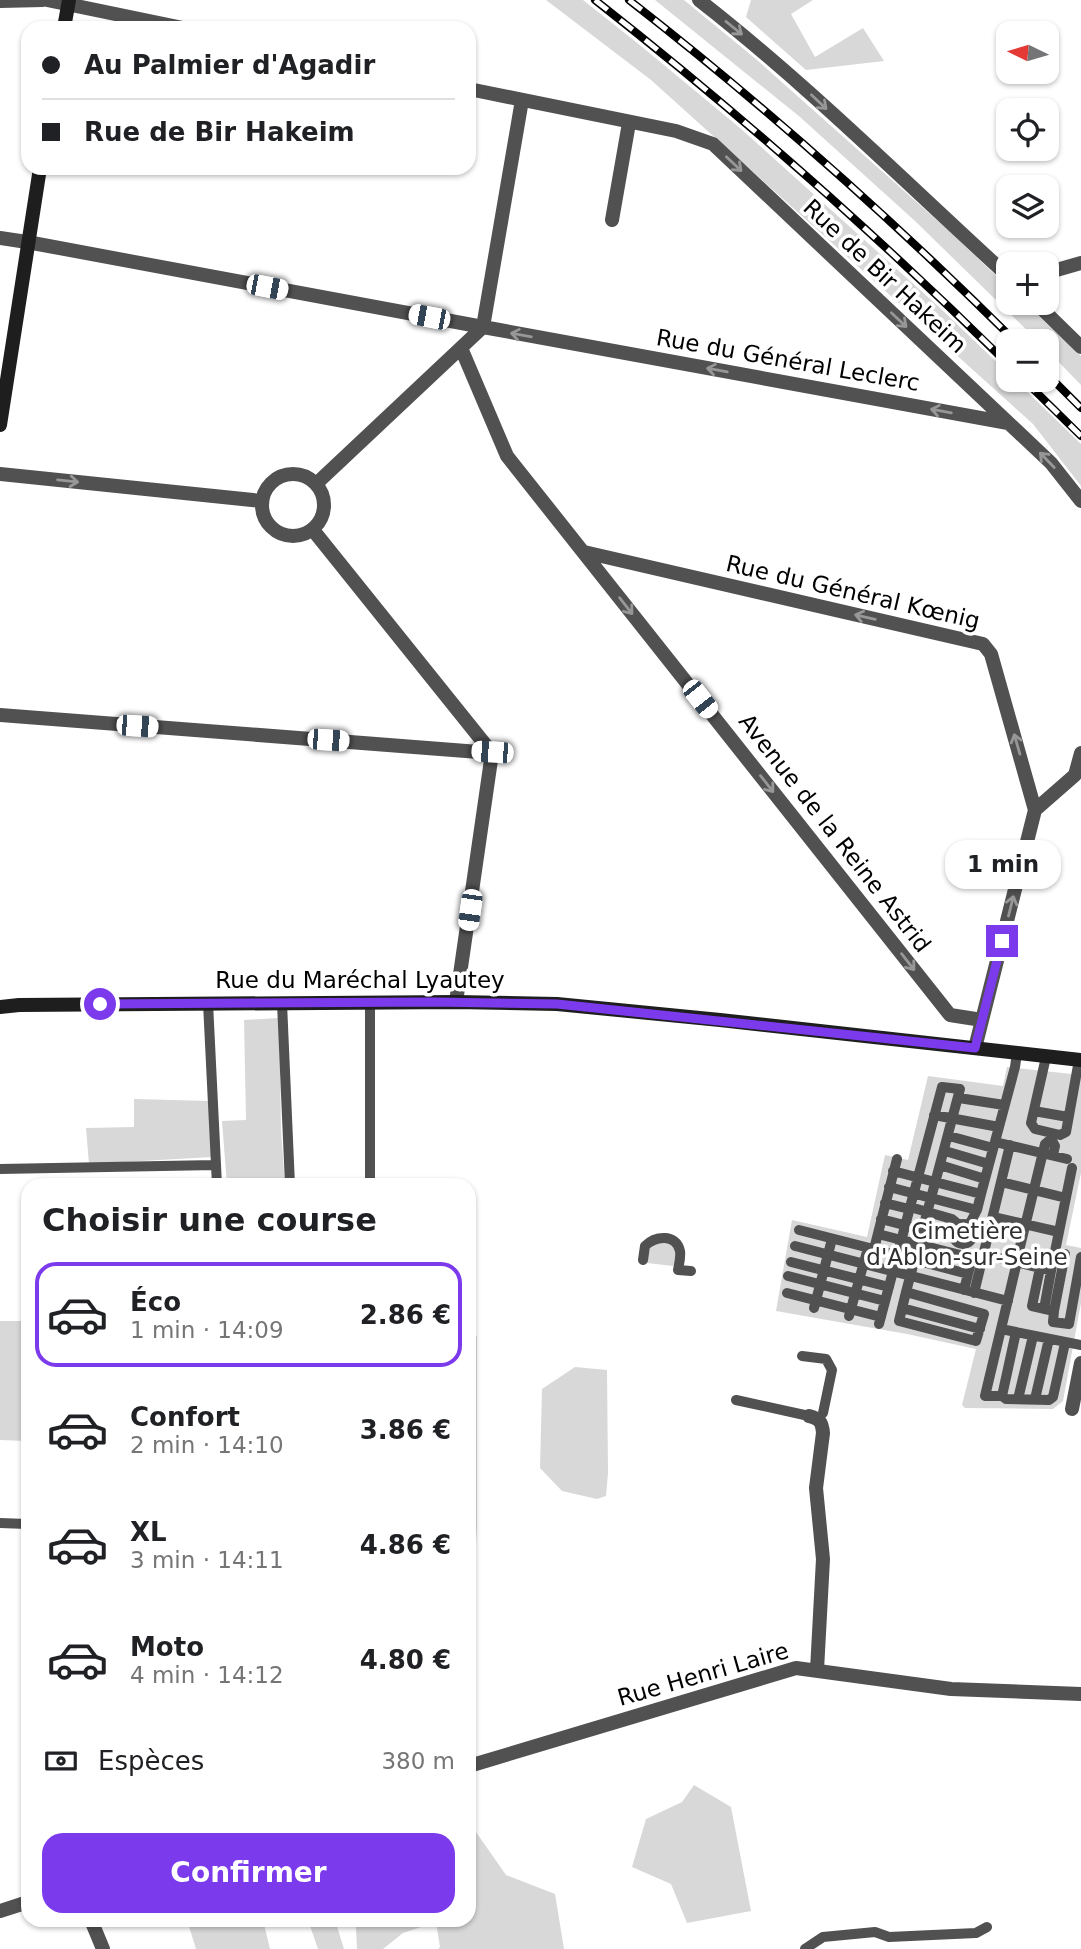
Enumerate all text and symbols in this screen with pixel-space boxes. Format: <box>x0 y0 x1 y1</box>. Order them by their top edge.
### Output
one-way arrow <box>725 20 743 36</box>
north arrow <box>996 21 1059 84</box>
map controls <box>996 21 1059 392</box>
text: Au Palmier d'Agadir <box>84 50 375 80</box>
one-way arrow <box>810 94 827 111</box>
button: locate <box>996 98 1059 161</box>
text: Rue de Bir Hakeim <box>84 117 355 147</box>
one-way arrow <box>724 155 742 172</box>
button: layers <box>996 175 1059 238</box>
street label: Rue de Bir Hakeim <box>798 194 972 358</box>
button: + <box>996 252 1059 315</box>
car <box>245 273 290 301</box>
car <box>407 303 452 331</box>
one-way arrow <box>890 312 908 328</box>
street label: Rue du Général Leclerc <box>654 324 922 396</box>
one-way arrow <box>510 327 533 341</box>
button: − <box>996 329 1059 392</box>
one-way arrow <box>706 363 729 376</box>
one-way arrow <box>930 403 953 417</box>
one-way arrow <box>1038 452 1055 469</box>
one-way arrow <box>56 475 79 488</box>
street label: Rue du Général Kœnig <box>724 550 982 634</box>
one-way arrow <box>619 596 634 614</box>
one-way arrow <box>854 610 877 623</box>
car <box>679 676 722 722</box>
street label: Avenue de la Reine Astrid <box>734 709 936 957</box>
car <box>116 714 159 738</box>
car <box>307 728 350 752</box>
one-way arrow <box>1010 733 1023 756</box>
car <box>471 740 514 764</box>
one-way arrow <box>760 774 775 793</box>
callout: 1 min <box>944 839 1060 888</box>
text: 1 min <box>967 851 1039 877</box>
car <box>457 888 484 932</box>
one-way arrow <box>1005 895 1018 918</box>
route end <box>986 925 1018 957</box>
one-way arrow <box>901 953 916 971</box>
street label: Rue du Maréchal Lyautey <box>215 967 505 993</box>
route start <box>84 988 116 1020</box>
text: Choisir une course <box>42 1201 377 1239</box>
park label: Cimetière d'Ablon-sur-Seine <box>866 1218 1068 1270</box>
icon: car <box>46 1283 109 1346</box>
text: Éco <box>130 1287 181 1317</box>
text: 2.86 € <box>360 1300 451 1330</box>
text: 1 min · 14:09 <box>130 1317 284 1343</box>
icon: car <box>46 1398 109 1461</box>
text: Confort <box>130 1402 240 1432</box>
text: 3.86 € <box>360 1415 451 1445</box>
text: 2 min · 14:10 <box>130 1432 284 1458</box>
icon: car <box>46 1513 109 1576</box>
text: XL <box>130 1517 167 1547</box>
text: 4.86 € <box>360 1530 451 1560</box>
text: 3 min · 14:11 <box>130 1547 284 1573</box>
icon: car <box>46 1628 109 1691</box>
text: Moto <box>130 1632 204 1662</box>
street label: Rue Henri Laire <box>615 1637 791 1711</box>
text: 4.80 € <box>360 1645 451 1675</box>
text: 4 min · 14:12 <box>130 1662 284 1688</box>
icon: cash <box>42 1742 80 1780</box>
text: Espèces <box>98 1746 204 1776</box>
text: 380 m <box>381 1748 455 1774</box>
button: Confirmer <box>42 1833 455 1913</box>

